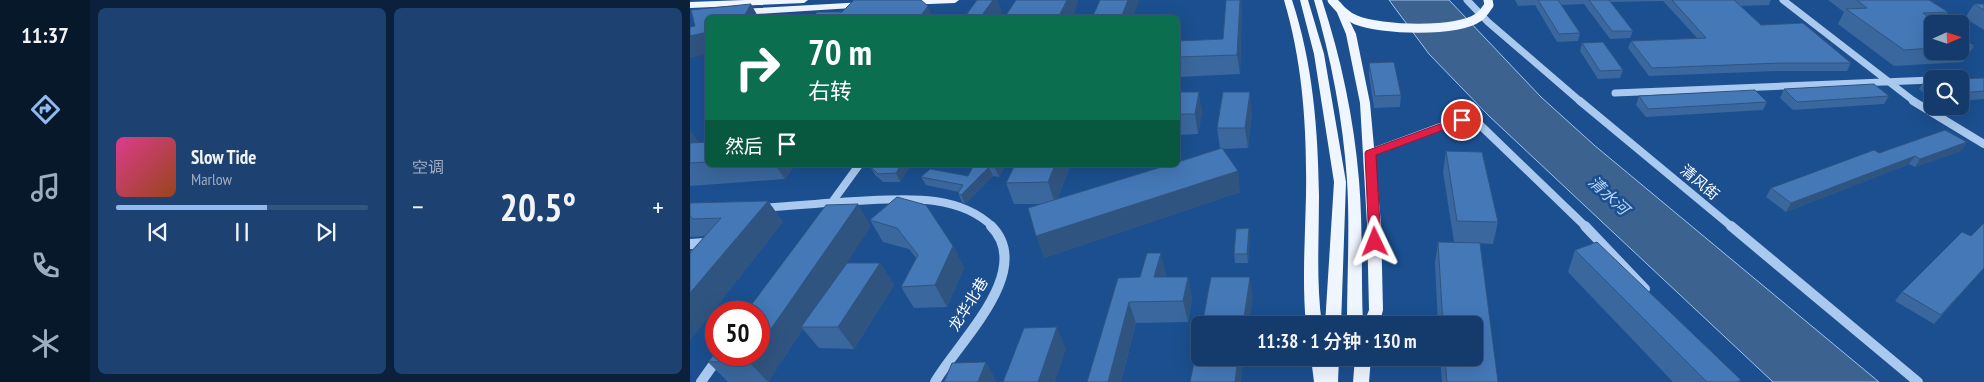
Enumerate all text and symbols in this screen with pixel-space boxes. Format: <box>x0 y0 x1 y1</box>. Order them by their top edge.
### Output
north arrow <box>1924 15 1969 60</box>
map controls <box>1924 15 1969 115</box>
text: 11:37 <box>21 21 69 49</box>
text: 70 m <box>808 29 872 75</box>
icon: right <box>725 35 790 100</box>
button: search <box>1924 70 1969 115</box>
text: 右转 <box>808 77 852 105</box>
icon: directions <box>28 92 63 127</box>
pin <box>1441 99 1483 141</box>
icon: arrive <box>1448 106 1476 134</box>
icon: arrive <box>773 130 801 158</box>
text: 然后 <box>725 134 763 158</box>
text: Slow Tide <box>191 145 256 169</box>
text: 空调 <box>412 157 444 177</box>
street label: 清风街 <box>1677 160 1723 204</box>
text: Marlow <box>191 169 232 189</box>
icon: music <box>28 170 63 205</box>
water label: 清水河 <box>1585 171 1636 221</box>
text: 20.5° <box>500 182 576 231</box>
text: − <box>412 188 424 225</box>
text: + <box>652 188 664 225</box>
position arrow <box>1348 215 1400 267</box>
icon: previous <box>144 218 172 246</box>
icon: pause <box>228 218 256 246</box>
icon: next <box>312 218 340 246</box>
icon: phone <box>28 248 63 283</box>
street label: 龙华北巷 <box>944 274 992 334</box>
speed limit sign: 50 <box>705 301 770 366</box>
icon: climate <box>28 326 63 361</box>
text: 11:38 · 1 分钟 · 130 m <box>1257 329 1417 353</box>

